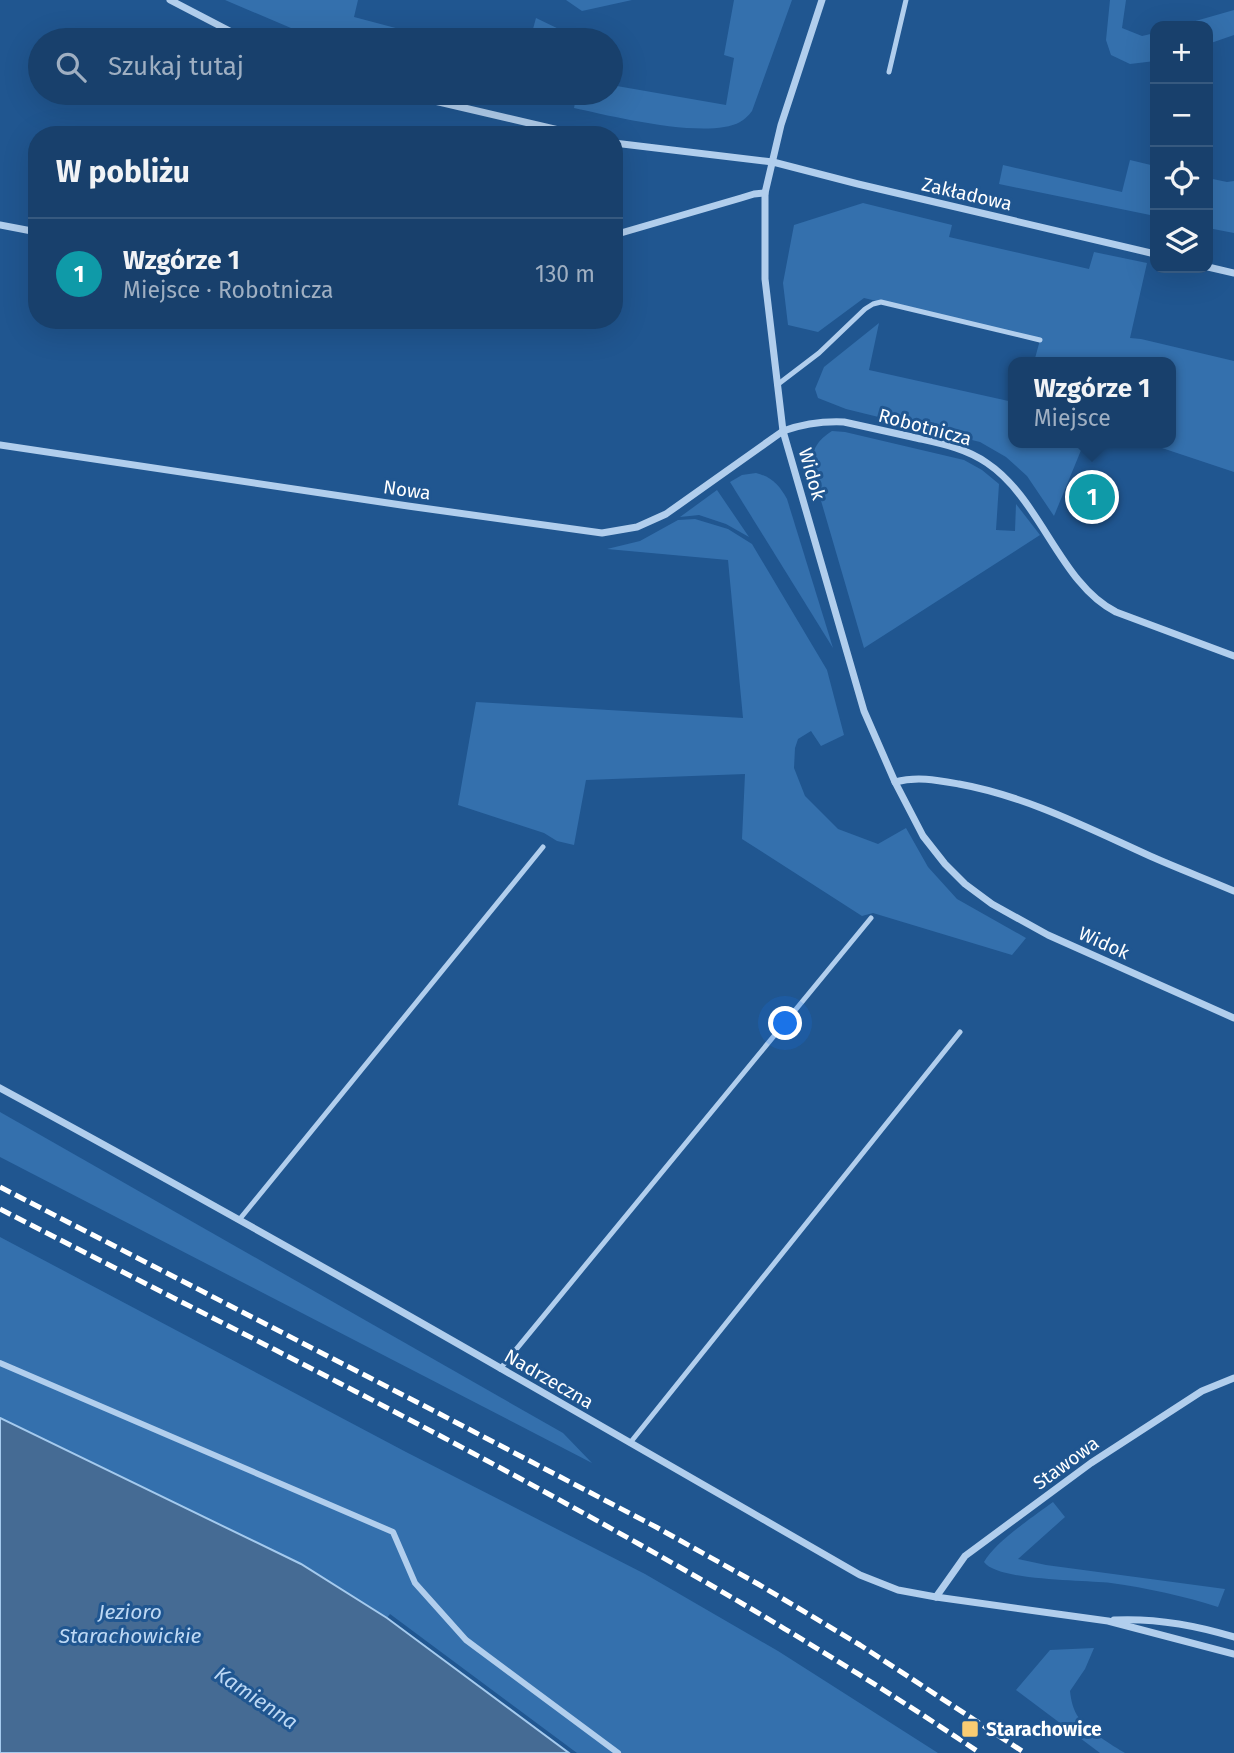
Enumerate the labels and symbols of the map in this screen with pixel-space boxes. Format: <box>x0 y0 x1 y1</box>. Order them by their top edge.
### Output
street label: Zakładowa <box>920 172 1014 216</box>
street label: Robotnicza <box>876 404 974 450</box>
street label: Widok <box>794 445 830 503</box>
pin: 1 <box>1069 471 1115 523</box>
street label: Nowa <box>382 475 432 505</box>
street label: Widok <box>1075 922 1133 964</box>
your location <box>768 1006 802 1040</box>
street label: Nadrzeczna <box>500 1344 598 1414</box>
street label: Stawowa <box>1029 1431 1103 1495</box>
water label: Jezioro Starachowickie <box>58 1599 202 1649</box>
water label: Kamienna <box>209 1661 303 1735</box>
place label: Starachowice <box>986 1718 1102 1741</box>
marker: Starachowice <box>960 1719 980 1739</box>

